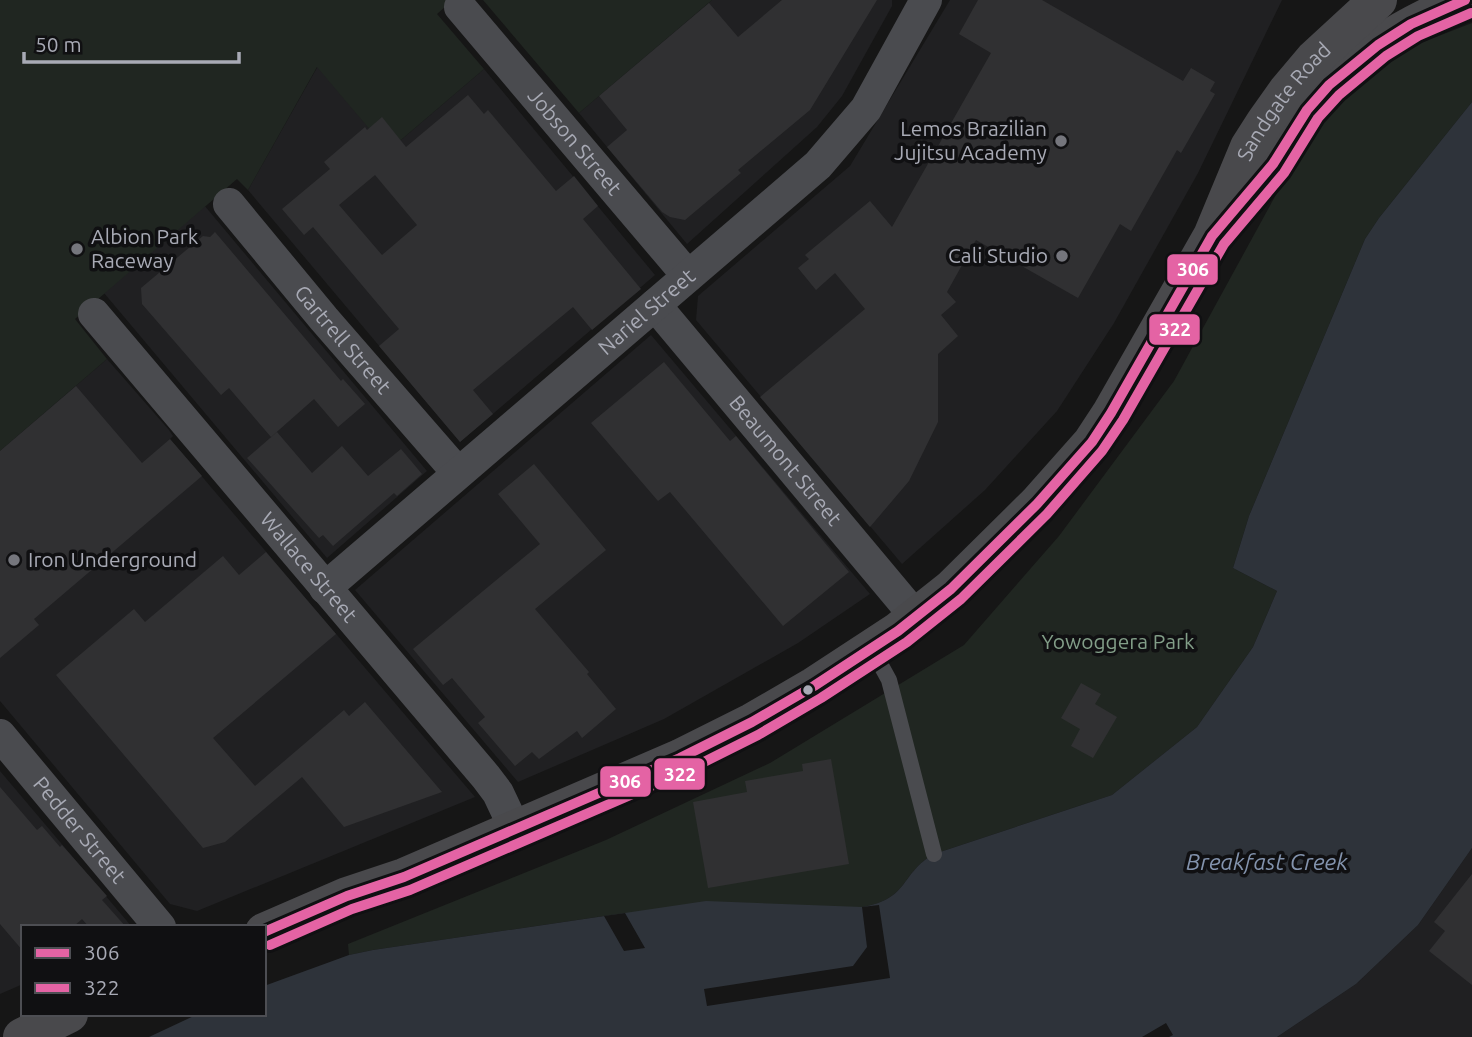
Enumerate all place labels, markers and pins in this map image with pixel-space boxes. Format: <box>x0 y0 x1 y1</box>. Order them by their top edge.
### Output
place label: Lemos Brazilian Jujitsu Academy <box>894 116 1047 164</box>
marker: Lemos Brazilian Jujitsu Academy <box>1053 133 1069 149</box>
place label: Albion Park Raceway <box>91 224 199 272</box>
marker: Albion Park Raceway <box>69 241 85 257</box>
place label: Cali Studio <box>948 243 1048 267</box>
marker: Cali Studio <box>1054 248 1070 264</box>
place label: Iron Underground <box>28 547 197 571</box>
marker: Iron Underground <box>6 552 22 568</box>
unlabelled marker <box>801 683 815 697</box>

